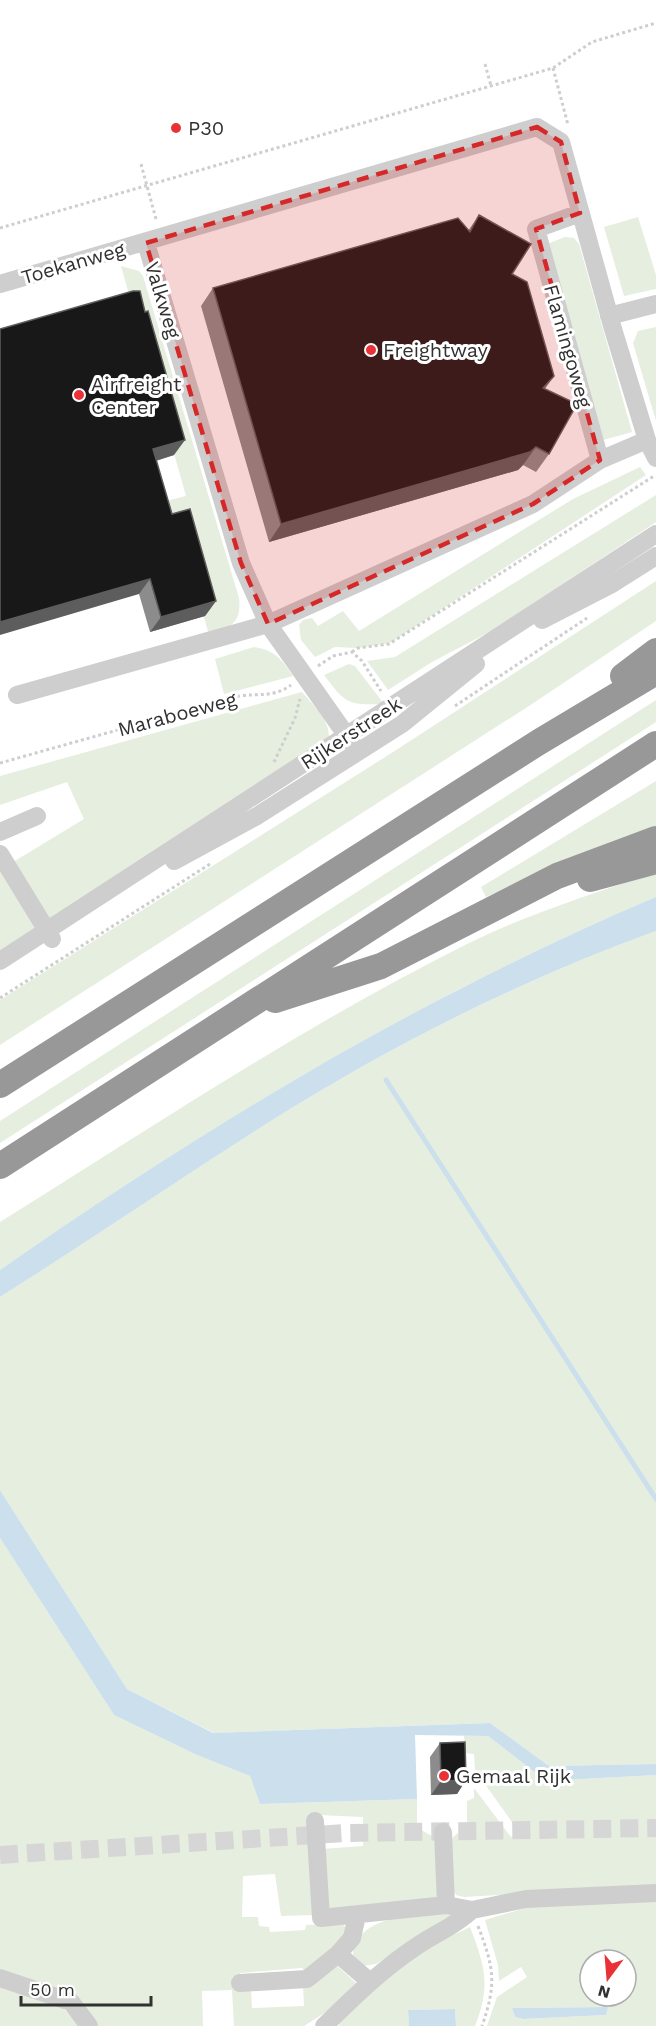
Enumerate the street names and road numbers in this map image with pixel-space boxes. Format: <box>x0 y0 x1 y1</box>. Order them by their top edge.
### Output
street label: Toekanweg <box>18 237 128 289</box>
street label: Valkweg <box>140 259 186 342</box>
street label: Flamingoweg <box>539 282 597 411</box>
street label: Maraboeweg <box>115 687 239 741</box>
street label: Rijkerstreek <box>296 692 406 774</box>

